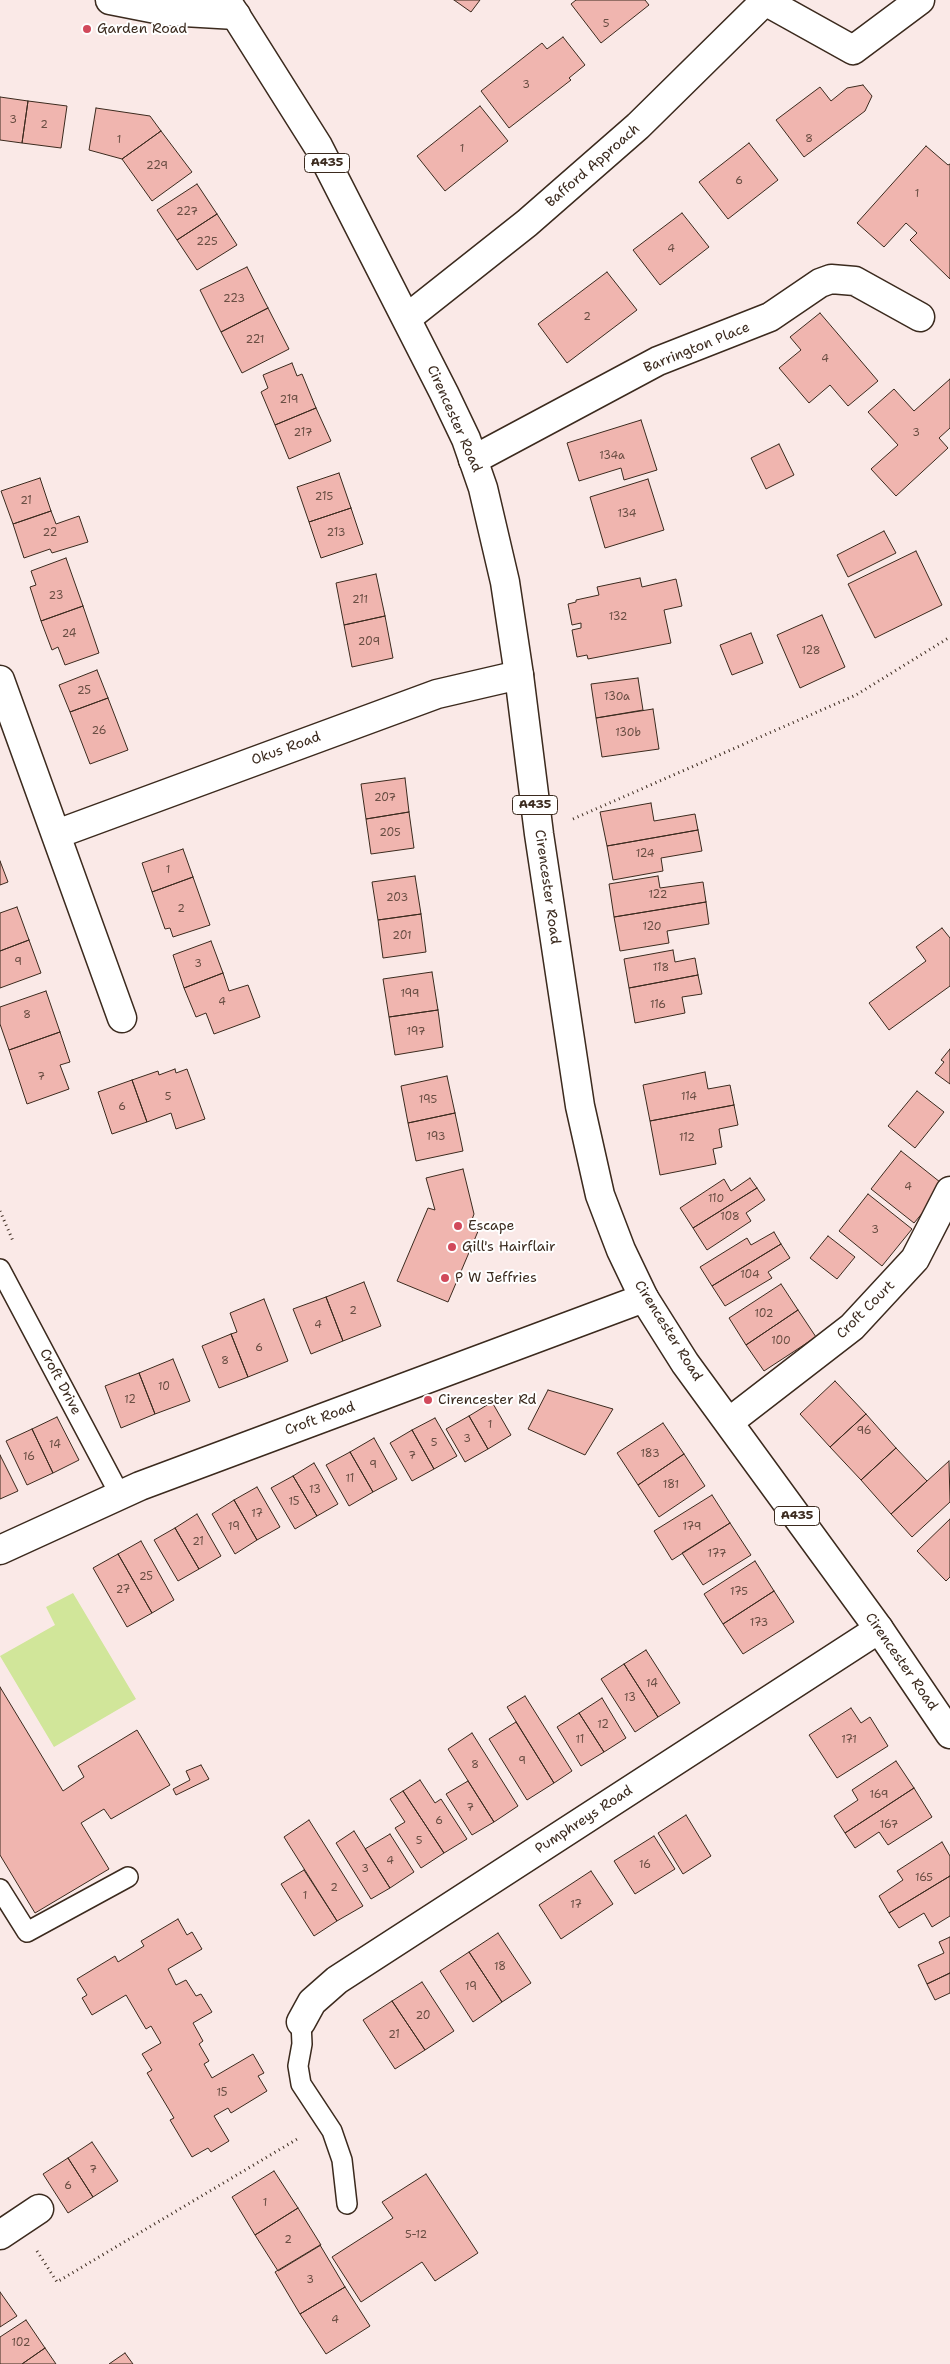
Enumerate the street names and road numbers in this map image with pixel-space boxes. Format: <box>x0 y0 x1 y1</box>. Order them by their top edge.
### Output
street label: Bafford Approach <box>543 121 643 211</box>
road number: A435 <box>304 154 350 172</box>
street label: Barrington Place <box>642 319 752 377</box>
street label: Cirencester Road <box>423 363 485 475</box>
street label: Okus Road <box>249 729 323 769</box>
road number: A435 <box>512 796 558 814</box>
street label: Cirencester Road <box>531 829 563 945</box>
street label: Croft Court <box>833 1277 899 1343</box>
street label: Cirencester Road <box>630 1278 706 1384</box>
street label: Croft Drive <box>36 1346 84 1418</box>
street label: Croft Road <box>283 1399 357 1439</box>
road number: A435 <box>774 1506 820 1525</box>
street label: Cirencester Road <box>861 1610 941 1714</box>
street label: Pumphreys Road <box>532 1782 636 1858</box>

